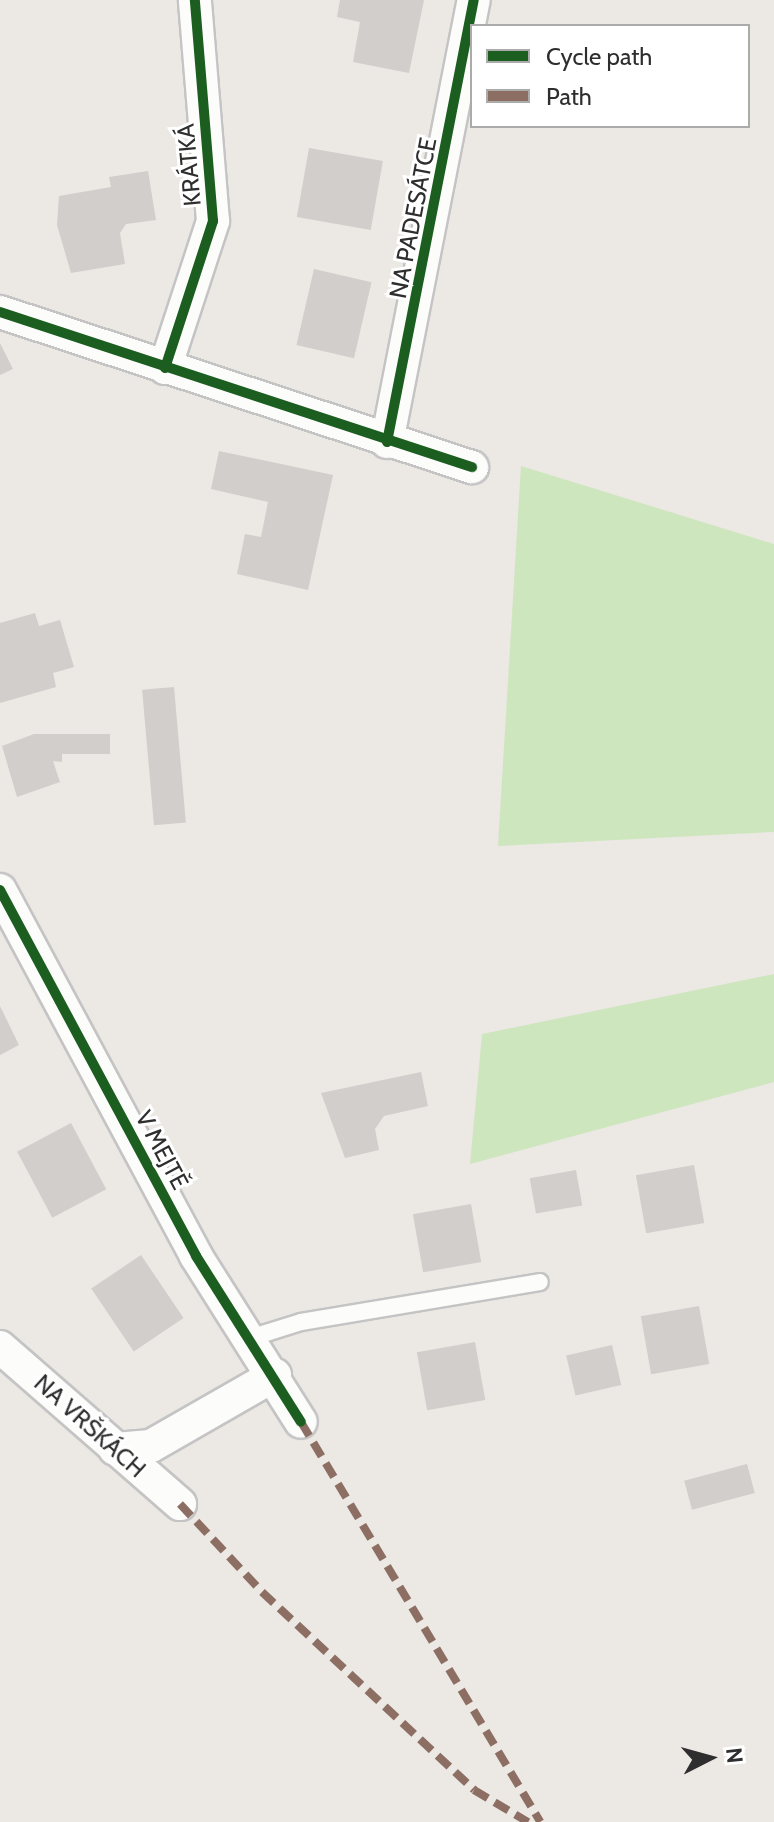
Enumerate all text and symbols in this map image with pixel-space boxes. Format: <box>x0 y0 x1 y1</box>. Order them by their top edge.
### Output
legend <box>470 24 750 128</box>
text: Cycle path <box>546 42 652 71</box>
text: Path <box>546 82 592 111</box>
street label: KRÁTKÁ <box>171 123 207 207</box>
street label: NA PADESÁTCE <box>383 135 443 301</box>
street label: V MEJTĚ <box>129 1106 195 1194</box>
street label: NA VRŠKÁCH <box>28 1368 152 1484</box>
north arrow <box>670 1718 750 1798</box>
text: N <box>720 1746 749 1765</box>

